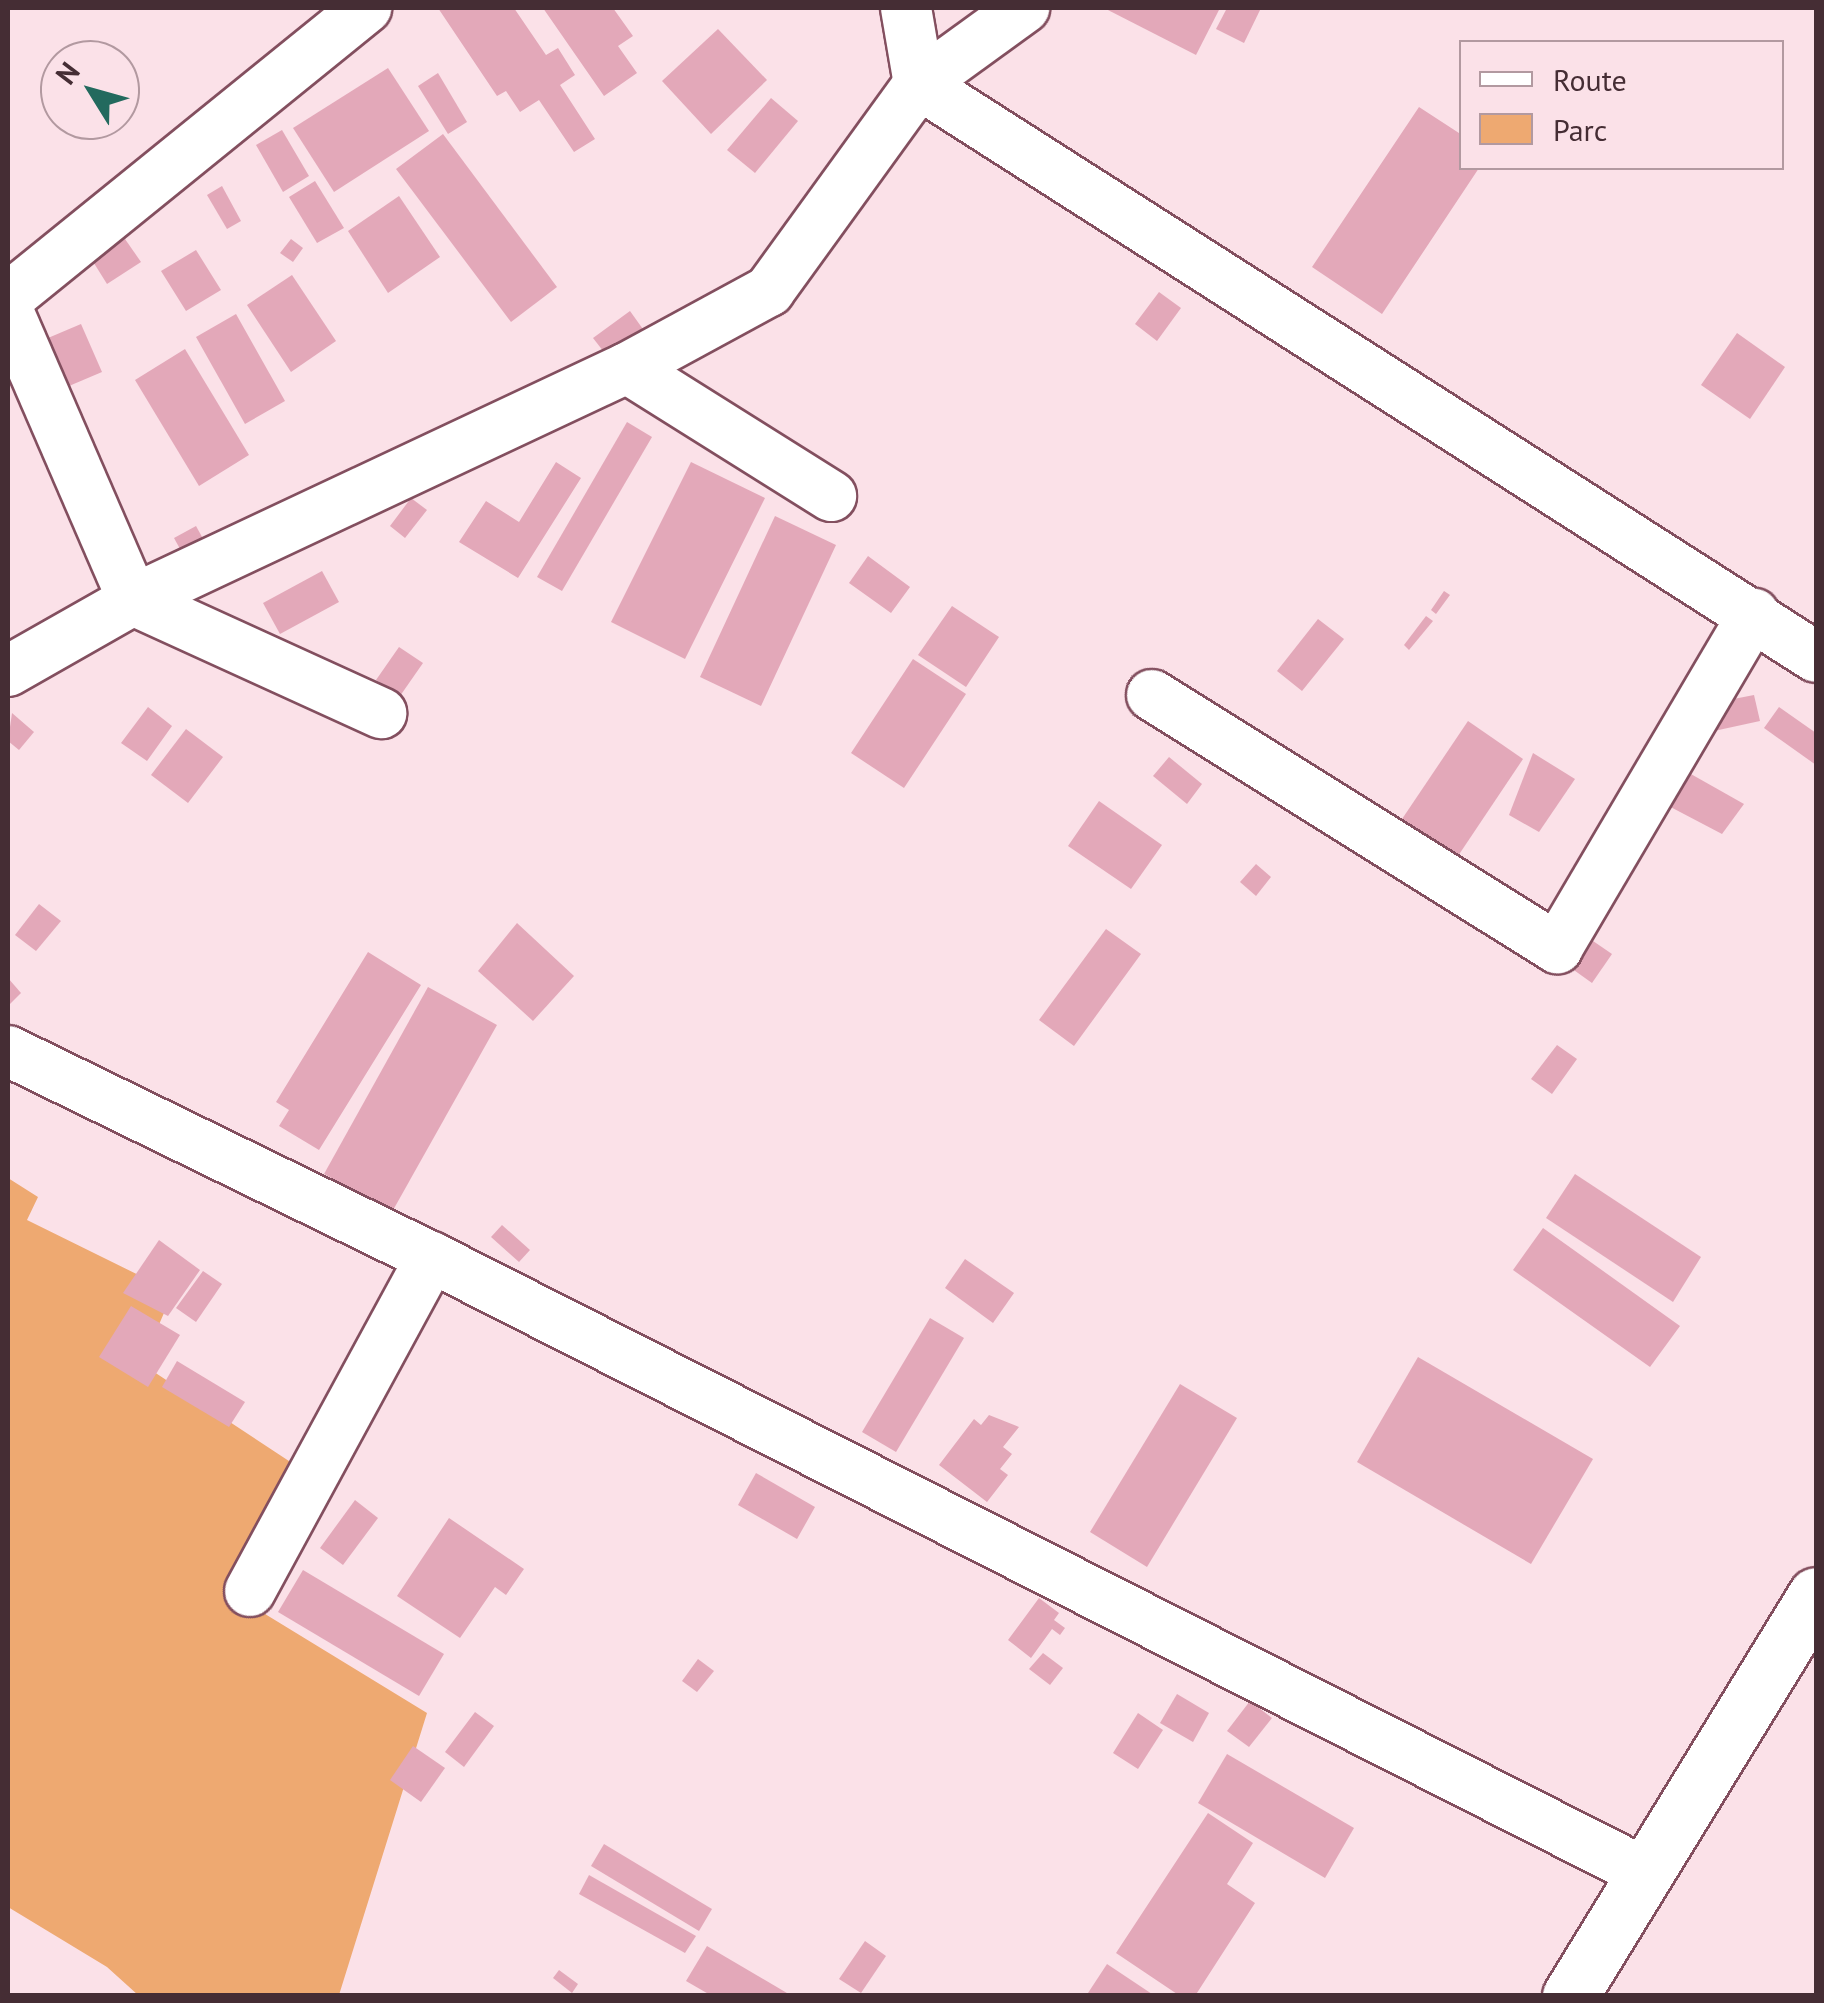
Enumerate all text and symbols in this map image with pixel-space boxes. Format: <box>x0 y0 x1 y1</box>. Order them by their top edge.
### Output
north arrow <box>40 40 140 140</box>
legend <box>1459 40 1784 170</box>
text: N <box>47 54 88 91</box>
text: Route <box>1553 60 1627 99</box>
text: Parc <box>1553 110 1607 149</box>

